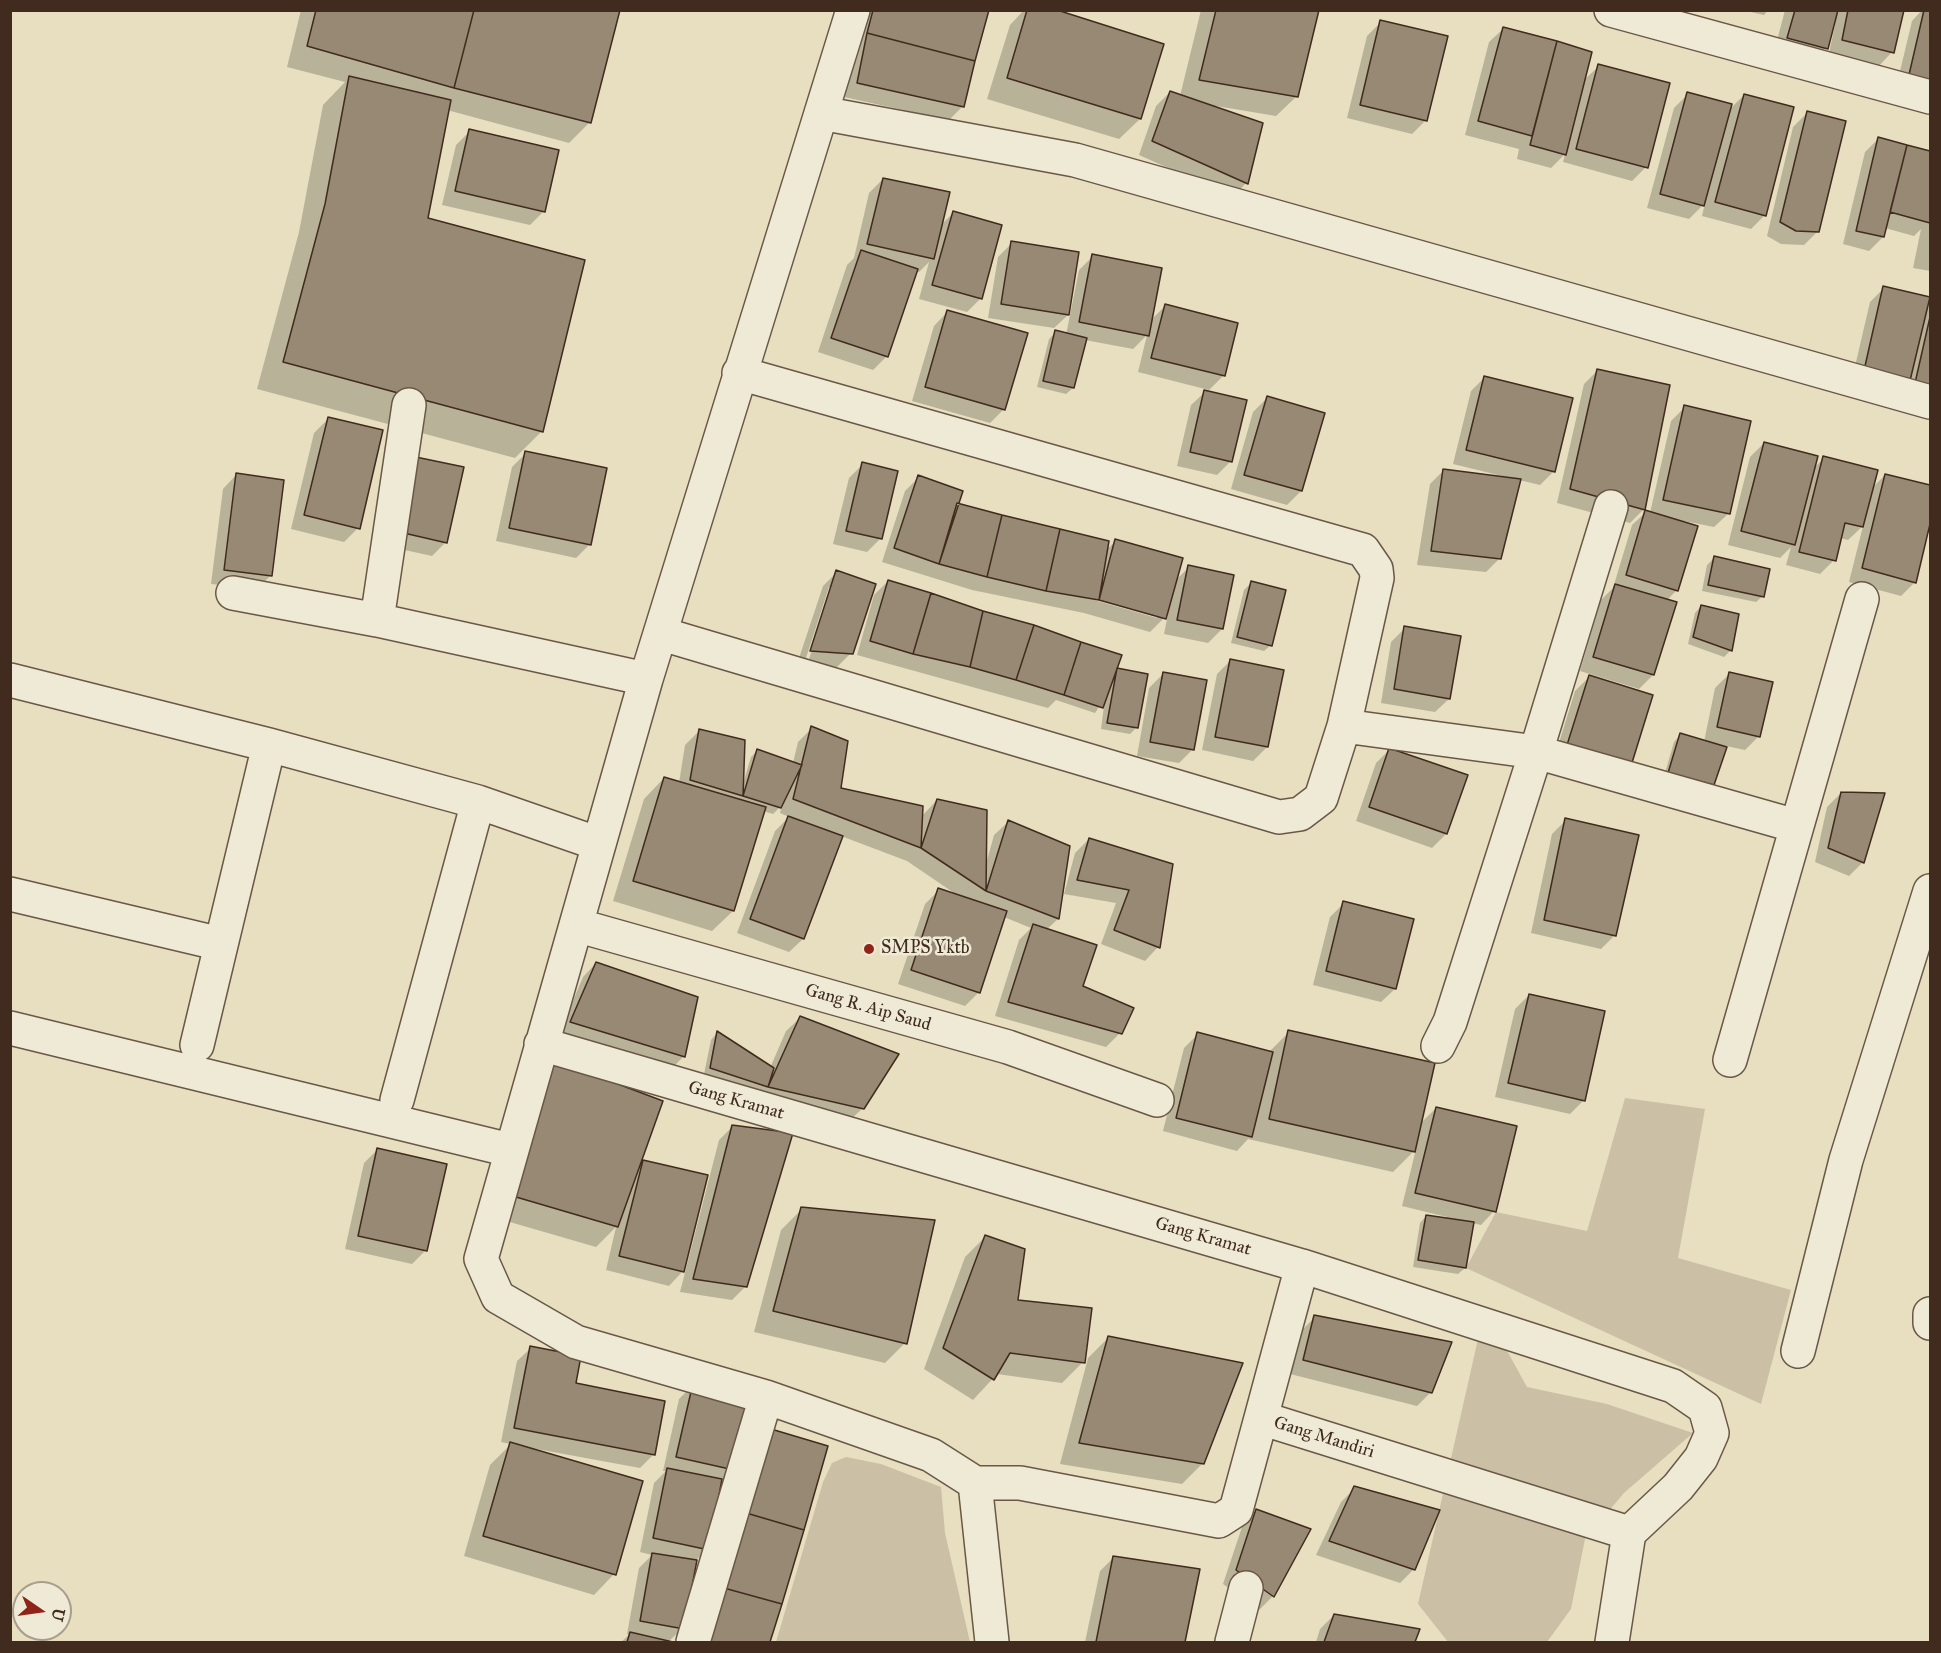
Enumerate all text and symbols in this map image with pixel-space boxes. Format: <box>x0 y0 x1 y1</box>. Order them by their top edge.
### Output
place label: SMPS Yktb <box>881 938 970 960</box>
marker: SMPS Yktb <box>862 942 876 956</box>
street label: Gang R. Aip Saud <box>803 980 933 1036</box>
street label: Gang Kramat <box>685 1077 787 1125</box>
street label: Gang Kramat <box>1152 1213 1254 1261</box>
street label: Gang Mandiri <box>1271 1412 1377 1464</box>
north arrow <box>12 1581 72 1641</box>
text: U <box>47 1606 69 1623</box>

